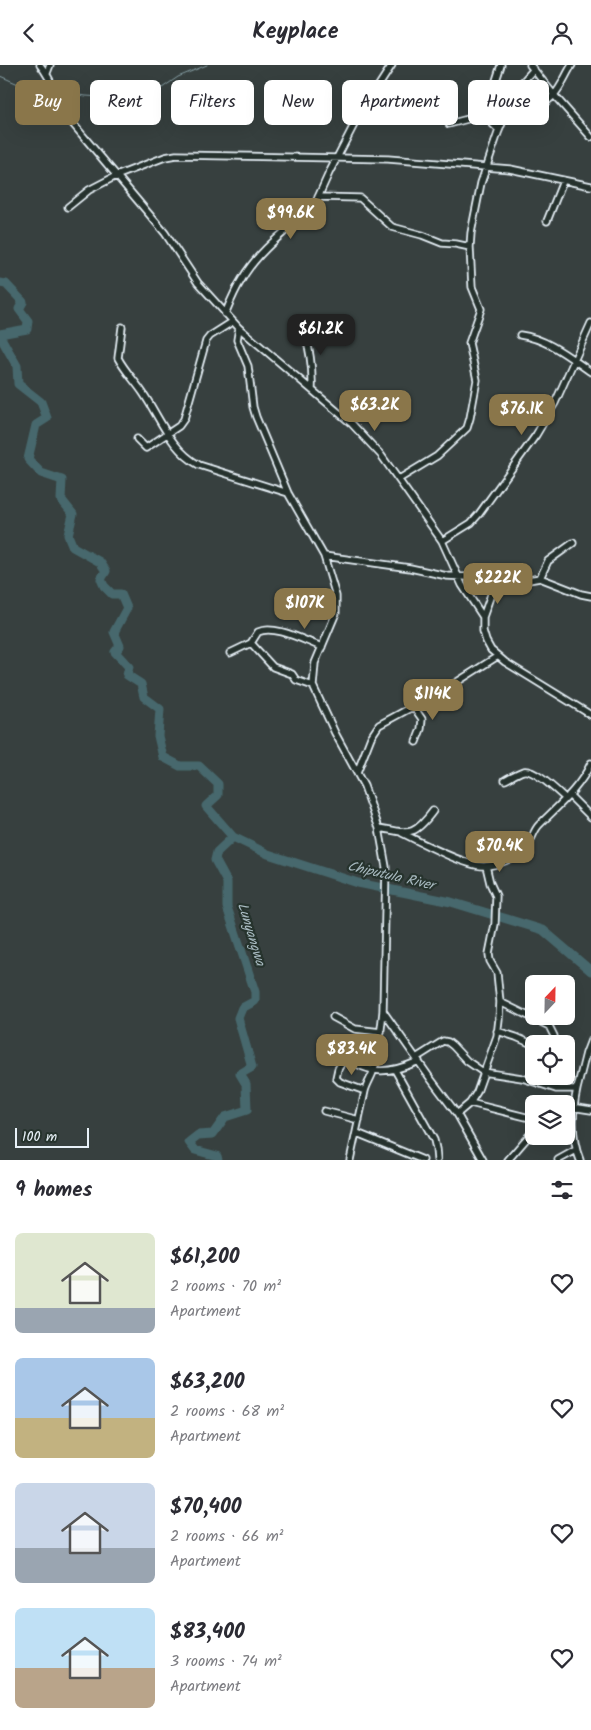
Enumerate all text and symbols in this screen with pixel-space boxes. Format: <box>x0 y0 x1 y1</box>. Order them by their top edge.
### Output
text: Keyplace <box>253 15 338 50</box>
icon: back <box>15 19 43 47</box>
icon: person <box>548 19 576 47</box>
chip: Buy <box>15 80 80 125</box>
chip: Rent <box>90 80 161 125</box>
chip: Filters <box>171 80 254 125</box>
chip: New <box>264 80 332 125</box>
chip: Apartment <box>342 80 458 125</box>
chip: House <box>468 80 549 125</box>
pin: $99.6K <box>250 197 332 240</box>
text: $99.6K <box>267 201 315 226</box>
pin: $61.2K <box>280 313 362 356</box>
text: $61.2K <box>298 317 344 342</box>
pin: $63.2K <box>334 389 416 432</box>
text: $63.2K <box>350 393 400 418</box>
pin: $76.1K <box>481 393 563 436</box>
text: $76.1K <box>500 397 544 422</box>
pin: $222K <box>463 563 533 605</box>
text: $222K <box>474 566 522 591</box>
pin: $107K <box>270 587 340 630</box>
text: $107K <box>285 591 325 616</box>
pin: $114K <box>398 679 468 721</box>
text: $114K <box>414 682 452 707</box>
pin: $70.4K <box>459 831 541 873</box>
text: $70.4K <box>476 834 524 859</box>
water label: Chiputula River <box>345 855 440 897</box>
water label: Lunyangwa <box>231 900 271 970</box>
north arrow <box>525 975 575 1025</box>
map controls <box>525 975 575 1145</box>
pin: $83.4K <box>311 1033 393 1076</box>
button: locate <box>525 1035 575 1085</box>
text: $83.4K <box>327 1037 377 1062</box>
button: layers <box>525 1095 575 1145</box>
scale bar <box>15 1125 89 1148</box>
text: 100 m <box>22 1126 57 1148</box>
text: 9 homes <box>15 1174 92 1207</box>
icon: filters <box>548 1176 576 1204</box>
text: $61,200 <box>170 1241 239 1274</box>
icon: home <box>55 1253 115 1313</box>
icon: heart <box>548 1269 576 1297</box>
text: 2 rooms · 70 m² <box>170 1274 281 1299</box>
text: Apartment <box>170 1299 241 1324</box>
text: $63,200 <box>170 1366 245 1399</box>
icon: home <box>55 1378 115 1438</box>
icon: heart <box>548 1394 576 1422</box>
text: 2 rooms · 68 m² <box>170 1399 284 1424</box>
text: Apartment <box>170 1424 241 1449</box>
text: $70,400 <box>170 1491 242 1524</box>
icon: home <box>55 1503 115 1563</box>
icon: heart <box>548 1519 576 1547</box>
text: 2 rooms · 66 m² <box>170 1524 284 1549</box>
text: Apartment <box>170 1549 241 1574</box>
text: $83,400 <box>170 1616 245 1649</box>
icon: home <box>55 1628 115 1688</box>
icon: heart <box>548 1644 576 1672</box>
text: 3 rooms · 74 m² <box>170 1649 282 1674</box>
text: Apartment <box>170 1674 241 1699</box>

